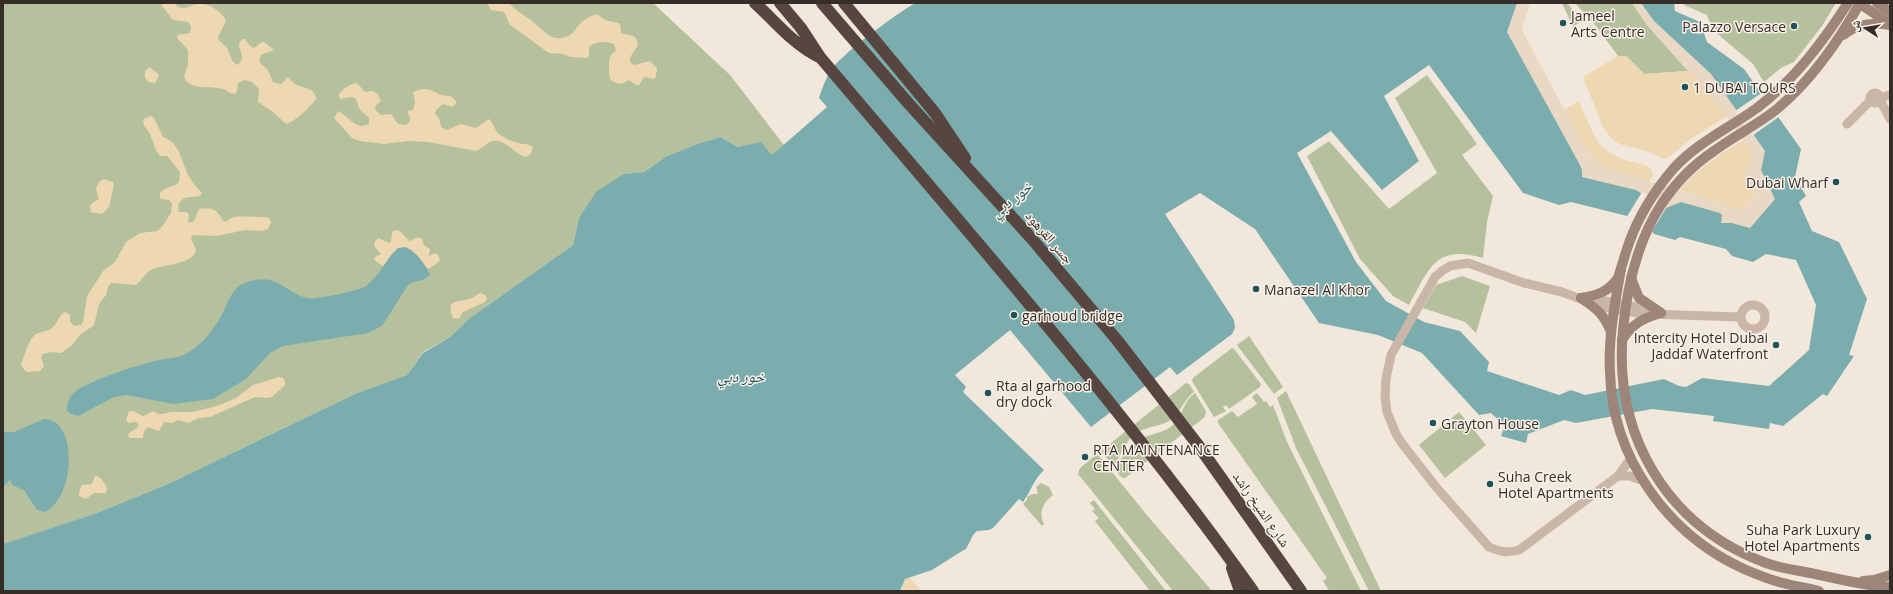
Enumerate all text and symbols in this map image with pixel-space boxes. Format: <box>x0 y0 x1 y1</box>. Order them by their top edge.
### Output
place label: Jameel Arts Centre <box>1569 6 1645 41</box>
north arrow <box>1845 8 1885 48</box>
place label: Palazzo Versace <box>1682 17 1786 36</box>
marker: Jameel Arts Centre <box>1558 18 1568 28</box>
text: ش <box>1846 18 1864 33</box>
marker: Palazzo Versace <box>1789 21 1799 31</box>
place label: 1 DUBAI TOURS <box>1693 78 1796 97</box>
marker: 1 DUBAI TOURS <box>1680 82 1690 92</box>
place label: Dubai Wharf <box>1746 173 1829 192</box>
water label: خور دبي <box>986 176 1038 224</box>
marker: Dubai Wharf <box>1831 177 1841 187</box>
street label: جسر القرهود <box>1022 206 1078 268</box>
place label: Manazel Al Khor <box>1264 280 1370 299</box>
marker: Manazel Al Khor <box>1251 284 1261 294</box>
place label: garhoud bridge <box>1022 306 1123 325</box>
marker: garhoud bridge <box>1009 310 1019 320</box>
place label: Intercity Hotel Dubai Jaddaf Waterfront <box>1634 328 1768 363</box>
marker: Intercity Hotel Dubai Jaddaf Waterfront <box>1771 340 1781 350</box>
water label: خور دبي <box>718 366 765 389</box>
place label: Rta al garhood dry dock <box>996 376 1091 411</box>
marker: Rta al garhood dry dock <box>983 388 993 398</box>
place label: Grayton House <box>1441 414 1539 433</box>
marker: Grayton House <box>1428 418 1438 428</box>
place label: RTA MAINTENANCE CENTER <box>1093 440 1220 475</box>
marker: RTA MAINTENANCE CENTER <box>1080 452 1090 462</box>
street label: شارع الشيخ راشد <box>1228 467 1295 551</box>
place label: Suha Creek Hotel Apartments <box>1498 467 1614 502</box>
marker: Suha Creek Hotel Apartments <box>1485 479 1495 489</box>
place label: Suha Park Luxury Hotel Apartments <box>1744 520 1861 555</box>
marker: Suha Park Luxury Hotel Apartments <box>1863 532 1873 542</box>

